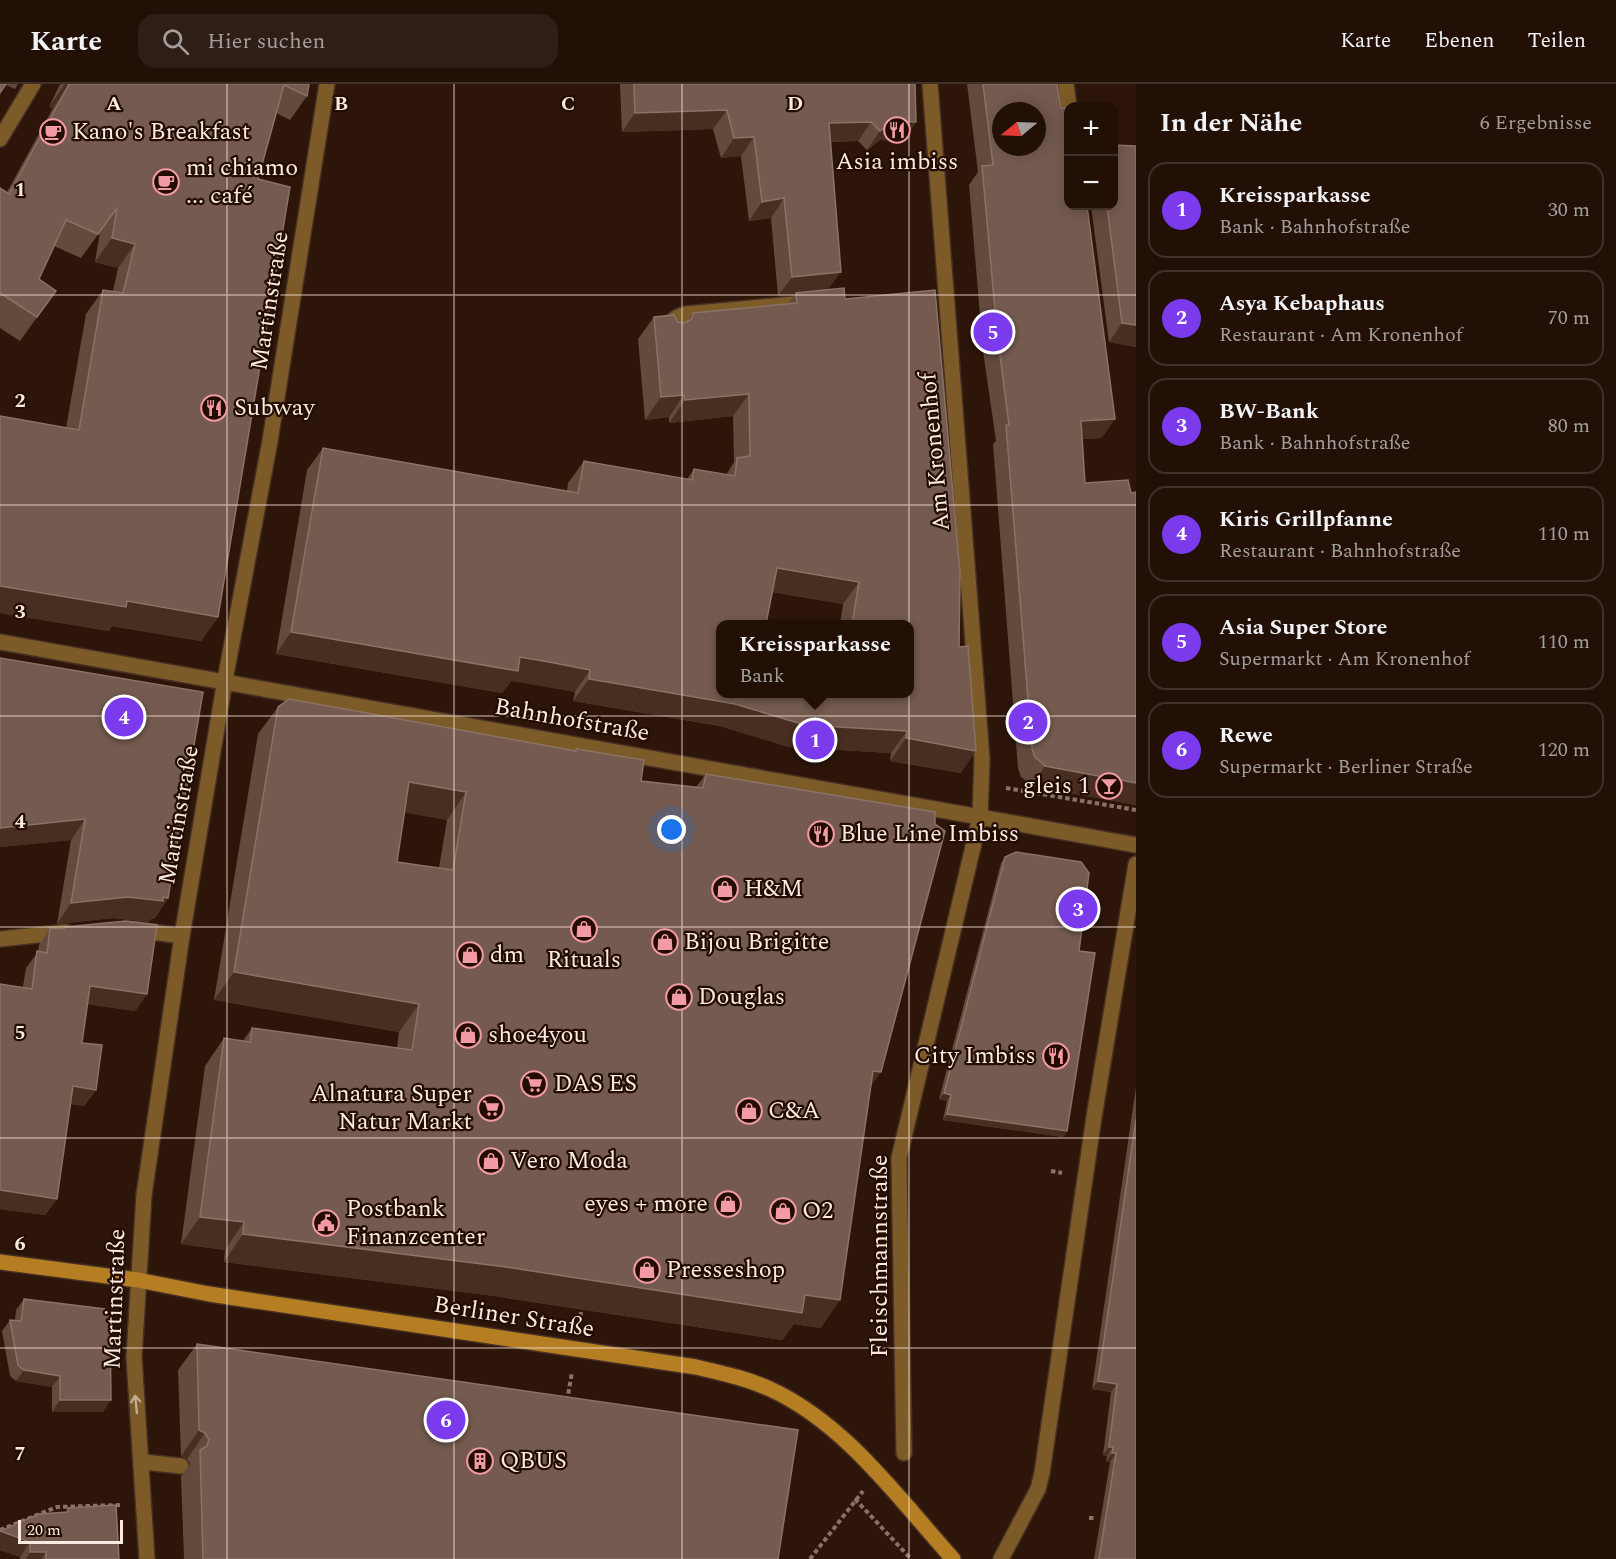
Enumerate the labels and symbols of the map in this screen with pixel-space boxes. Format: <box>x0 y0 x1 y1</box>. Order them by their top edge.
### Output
text: A <box>106 89 122 119</box>
text: B <box>334 89 348 119</box>
text: C <box>561 89 575 119</box>
text: D <box>787 89 803 119</box>
north arrow <box>992 102 1046 156</box>
place label: Kano's Breakfast <box>72 114 250 150</box>
restaurant icon: Asia imbiss <box>882 115 912 145</box>
cafe icon: Kano's Breakfast <box>38 117 68 147</box>
place label: Asia imbiss <box>836 144 958 180</box>
place label: mi chiamo ... café <box>186 150 298 214</box>
cafe icon: mi chiamo ... café <box>151 167 181 197</box>
text: 1 <box>14 175 26 205</box>
street label: Martinstraße <box>241 229 299 373</box>
pin: 5 <box>974 310 1012 354</box>
street label: Am Kronenhof <box>910 369 960 533</box>
text: 2 <box>14 386 26 416</box>
place label: Subway <box>234 390 316 426</box>
restaurant icon: Subway <box>199 393 229 423</box>
text: 3 <box>14 597 26 627</box>
street label: Bahnhofstraße <box>492 689 652 751</box>
pin: 4 <box>104 694 144 740</box>
pin: 2 <box>1008 700 1048 744</box>
pin: 1 <box>796 718 834 762</box>
street label: Martinstraße <box>149 743 209 887</box>
place label: gleis 1 <box>1023 768 1090 804</box>
bar icon: gleis 1 <box>1094 771 1124 801</box>
text: 4 <box>14 807 26 837</box>
your location <box>657 815 686 844</box>
place label: Blue Line Imbiss <box>840 816 1019 852</box>
restaurant icon: Blue Line Imbiss <box>806 819 836 849</box>
place label: H&M <box>744 871 803 907</box>
shop icon: H&M <box>710 874 740 904</box>
pin: 3 <box>1058 886 1098 932</box>
shop icon: Rituals <box>569 914 599 944</box>
place label: Bijou Brigitte <box>684 924 829 960</box>
shop icon: Bijou Brigitte <box>650 927 680 957</box>
place label: dm <box>490 937 524 973</box>
shop icon: dm <box>455 940 485 970</box>
place label: Rituals <box>547 942 621 978</box>
place label: Douglas <box>698 979 785 1015</box>
shop icon: Douglas <box>664 982 694 1012</box>
place label: shoe4you <box>488 1017 587 1053</box>
text: 5 <box>14 1018 26 1048</box>
shop icon: shoe4you <box>453 1020 483 1050</box>
place label: City Imbiss <box>914 1038 1036 1074</box>
restaurant icon: City Imbiss <box>1041 1041 1071 1071</box>
place label: DAS ES <box>554 1066 637 1102</box>
supermarket icon: DAS ES <box>519 1069 549 1099</box>
place label: Alnatura Super Natur Markt <box>311 1076 472 1140</box>
supermarket icon: Alnatura Super Natur Markt <box>476 1093 506 1123</box>
place label: C&A <box>768 1093 820 1129</box>
shop icon: C&A <box>734 1096 764 1126</box>
place label: Vero Moda <box>510 1143 628 1179</box>
shop icon: Vero Moda <box>476 1146 506 1176</box>
street label: Fleischmannstraße <box>862 1155 898 1357</box>
place label: eyes + more <box>584 1186 708 1222</box>
shop icon: eyes + more <box>713 1189 743 1219</box>
place label: Postbank Finanzcenter <box>346 1191 486 1255</box>
place label: O2 <box>802 1193 833 1229</box>
shop icon: O2 <box>768 1196 798 1226</box>
public building icon: Postbank Finanzcenter <box>311 1208 341 1238</box>
street label: Martinstraße <box>95 1228 135 1370</box>
text: 6 <box>14 1229 26 1259</box>
place label: Presseshop <box>666 1252 785 1288</box>
shop icon: Presseshop <box>632 1255 662 1285</box>
street label: Berliner Straße <box>431 1287 597 1347</box>
one-way arrow <box>130 1394 141 1414</box>
pin: 6 <box>426 1398 466 1442</box>
text: 7 <box>14 1439 26 1469</box>
place label: QBUS <box>500 1443 567 1479</box>
building icon: QBUS <box>465 1446 495 1476</box>
scale bar <box>18 1517 123 1544</box>

